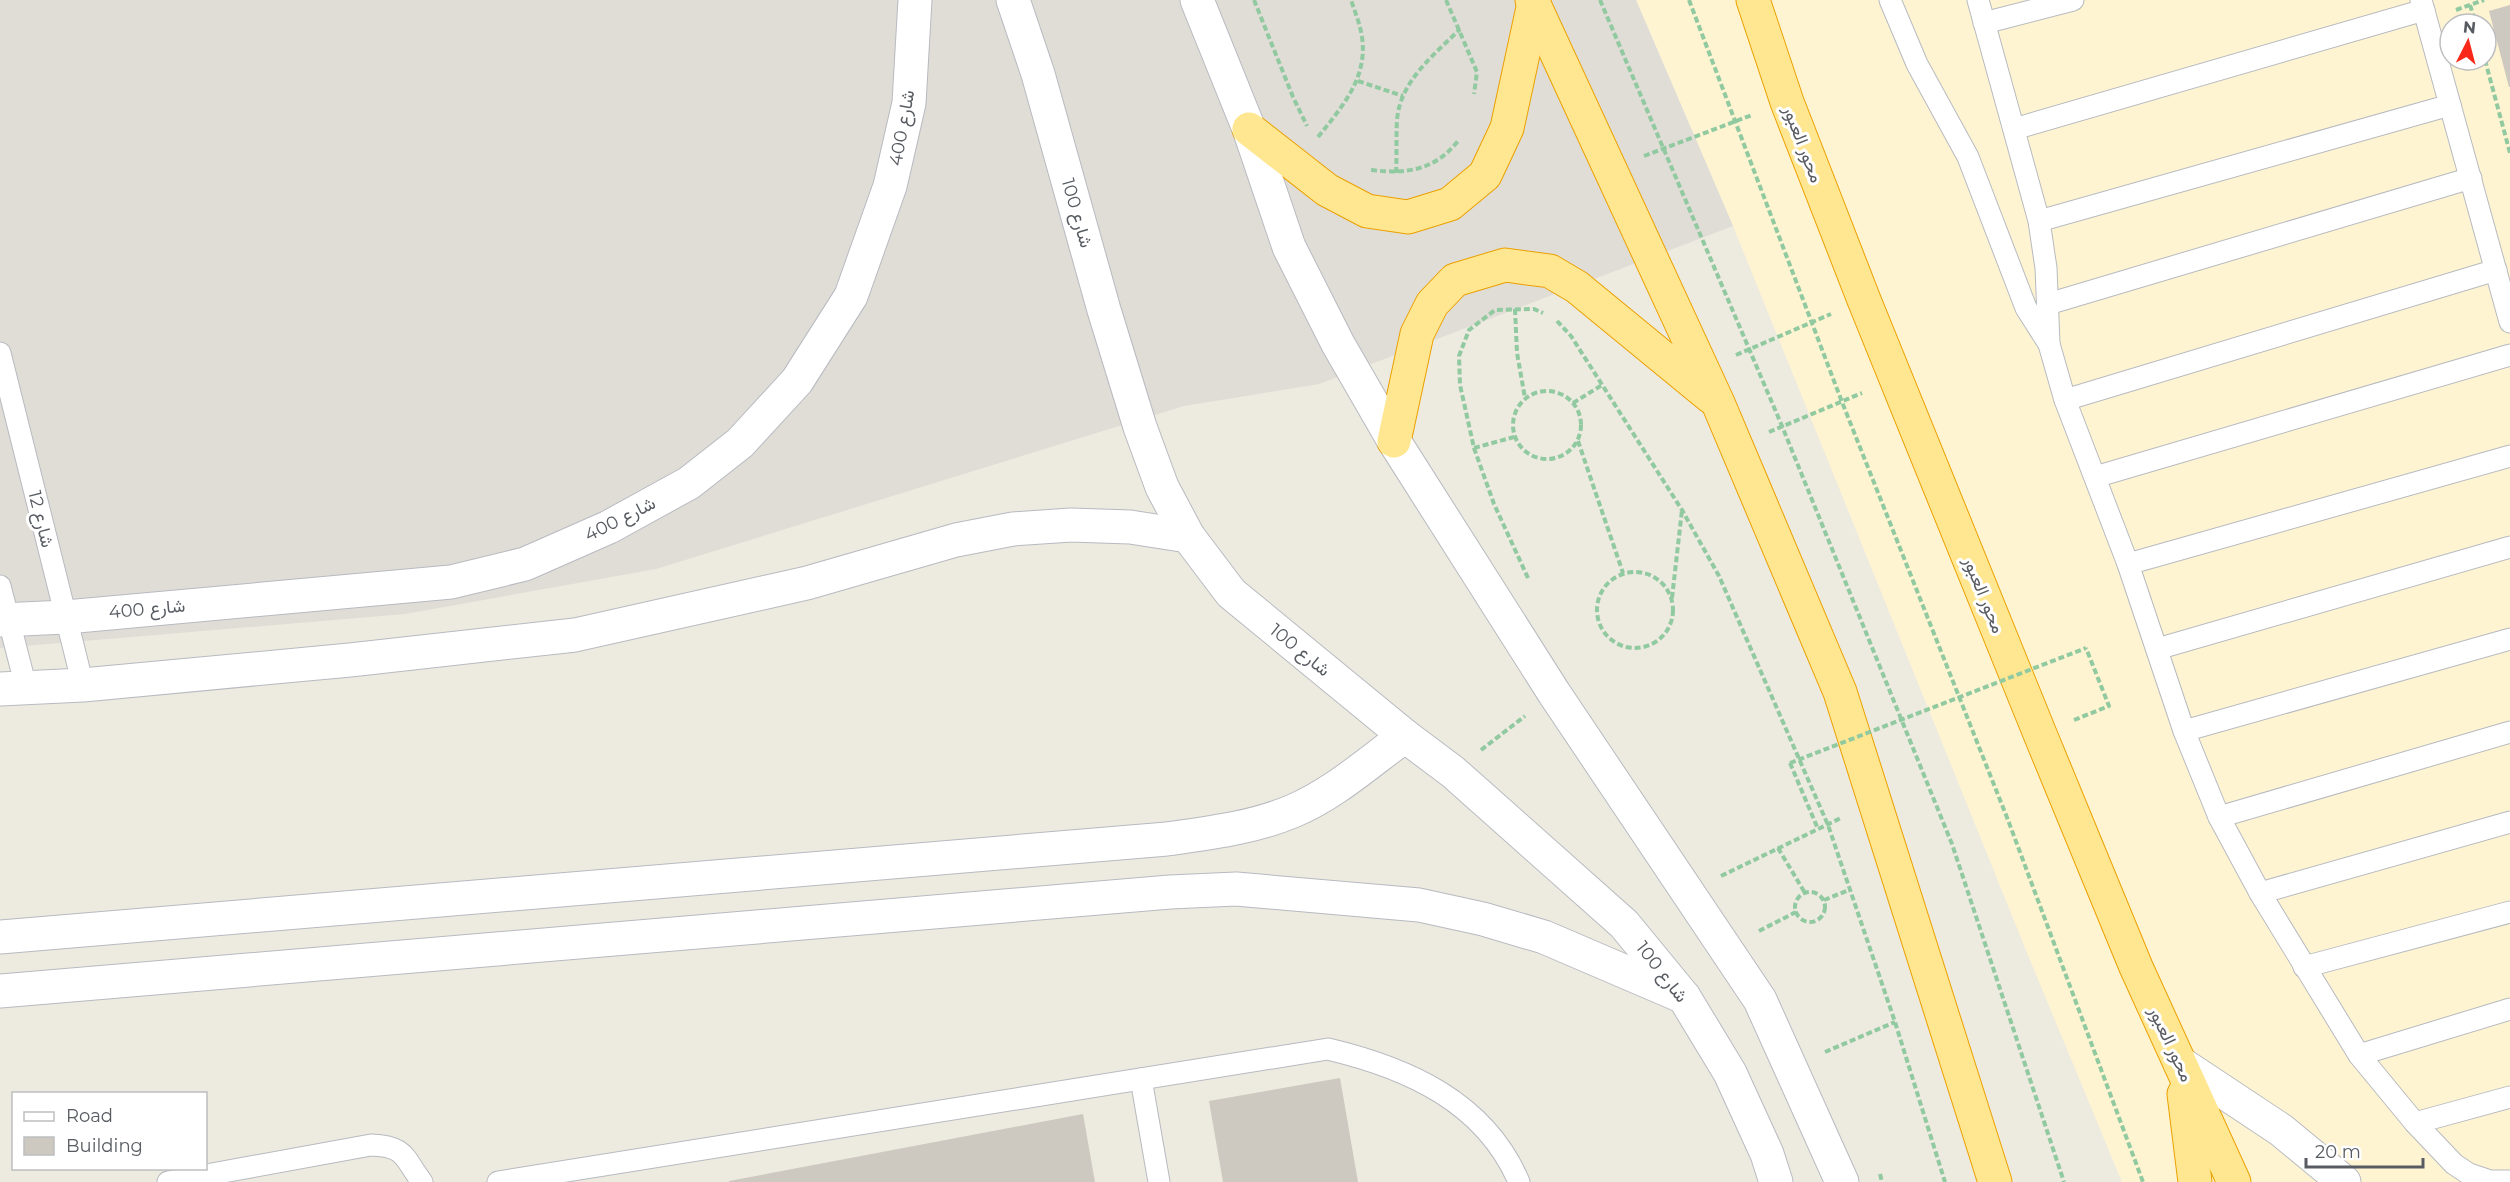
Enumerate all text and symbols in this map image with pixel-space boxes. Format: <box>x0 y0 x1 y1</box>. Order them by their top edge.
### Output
north arrow <box>2438 12 2498 72</box>
text: N <box>2462 17 2477 38</box>
street label: شارع 400 <box>885 88 920 168</box>
street label: محور العبور <box>1778 101 1828 186</box>
street label: شارع 100 <box>1056 176 1097 251</box>
street label: شارع 12 <box>22 488 59 550</box>
street label: شارع 400 <box>581 492 660 547</box>
street label: محور العبور <box>1958 552 2009 637</box>
street label: شارع 400 <box>108 595 186 624</box>
street label: شارع 100 <box>1265 619 1335 682</box>
street label: شارع 100 <box>1631 937 1693 1007</box>
street label: محور العبور <box>2144 1002 2198 1085</box>
legend <box>12 1092 207 1170</box>
text: Road <box>66 1105 113 1127</box>
scale bar <box>2306 1131 2423 1169</box>
text: Building <box>66 1135 143 1157</box>
text: 20 m <box>2315 1141 2361 1163</box>

